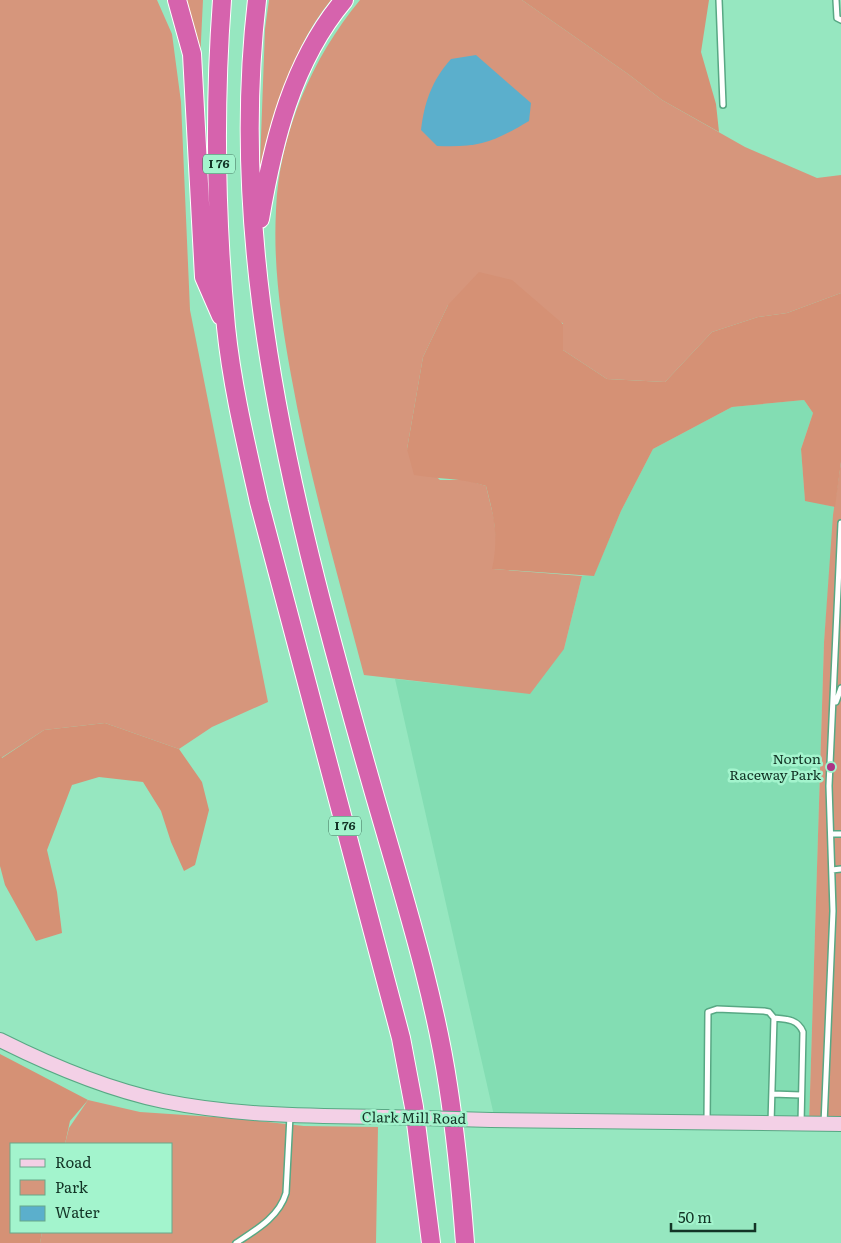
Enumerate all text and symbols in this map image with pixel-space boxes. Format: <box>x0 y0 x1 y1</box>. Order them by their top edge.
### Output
road number: I 76 <box>203 154 235 173</box>
place label: Norton Raceway Park <box>729 748 821 784</box>
marker: Norton Raceway Park <box>825 761 837 773</box>
road number: I 76 <box>329 816 361 836</box>
street label: Clark Mill Road <box>362 1106 467 1128</box>
legend <box>10 1143 172 1233</box>
text: Road <box>55 1150 91 1173</box>
text: Park <box>55 1175 89 1198</box>
text: Water <box>55 1200 100 1223</box>
scale bar <box>671 1200 755 1232</box>
text: 50 m <box>678 1205 712 1228</box>

